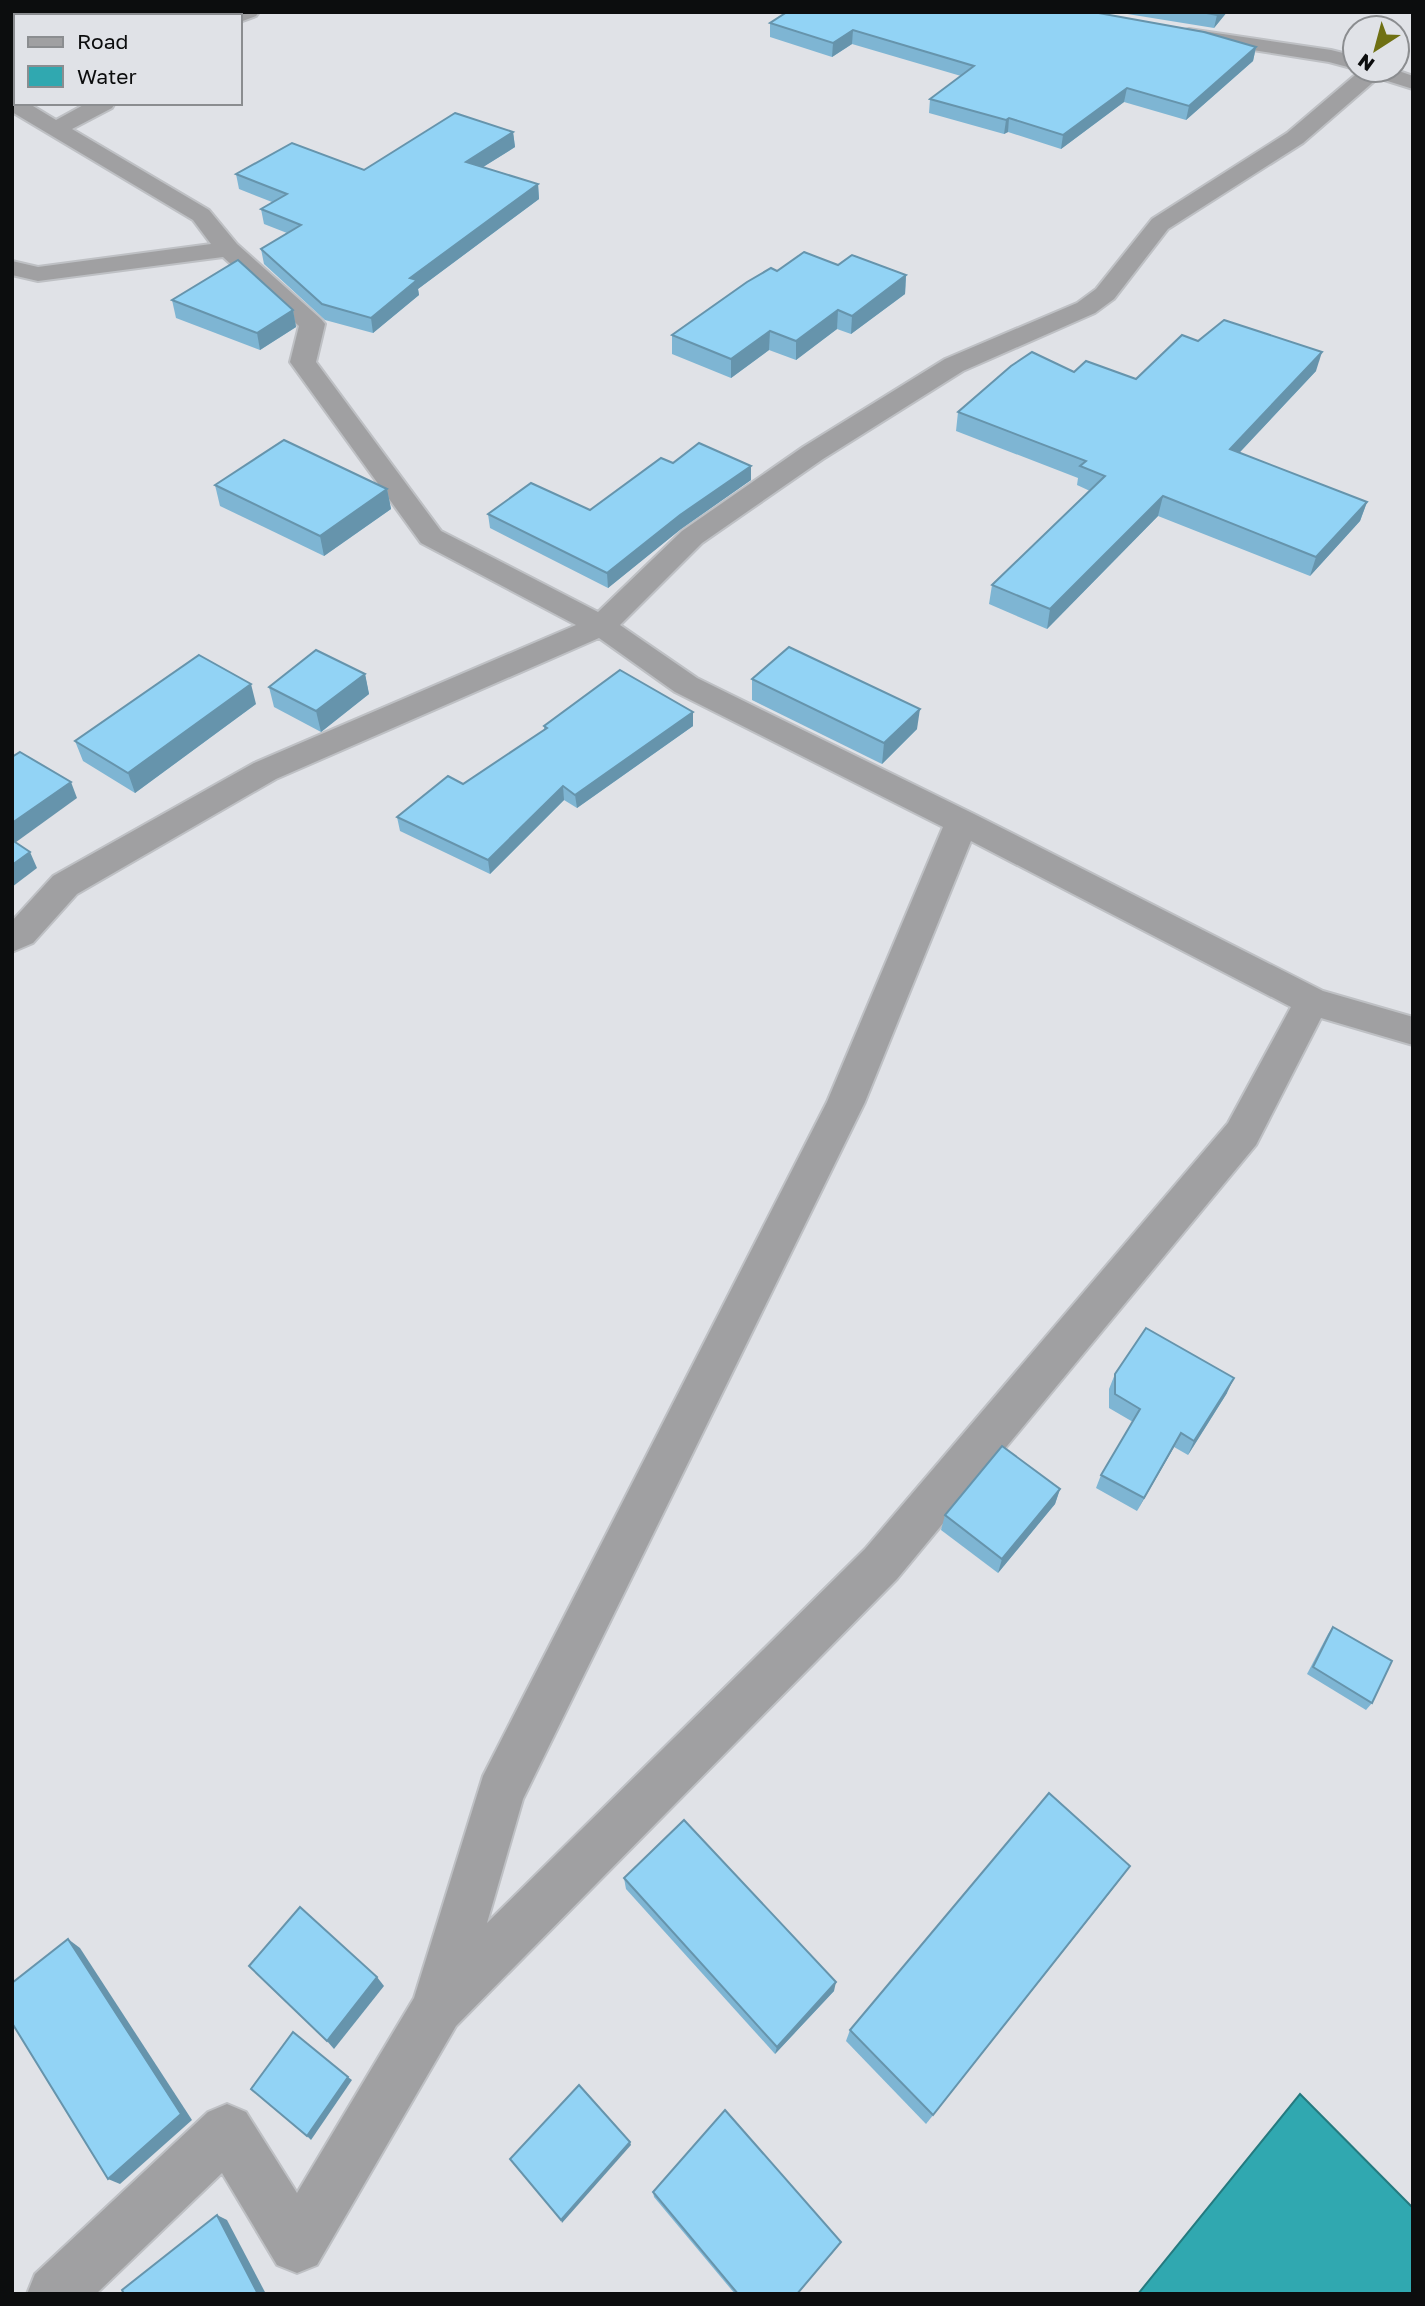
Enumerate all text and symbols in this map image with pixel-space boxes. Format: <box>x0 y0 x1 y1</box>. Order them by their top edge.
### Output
legend <box>14 14 242 105</box>
north arrow <box>1341 14 1411 84</box>
text: Road <box>77 28 128 54</box>
text: N <box>1353 50 1378 77</box>
text: Water <box>77 63 137 89</box>

